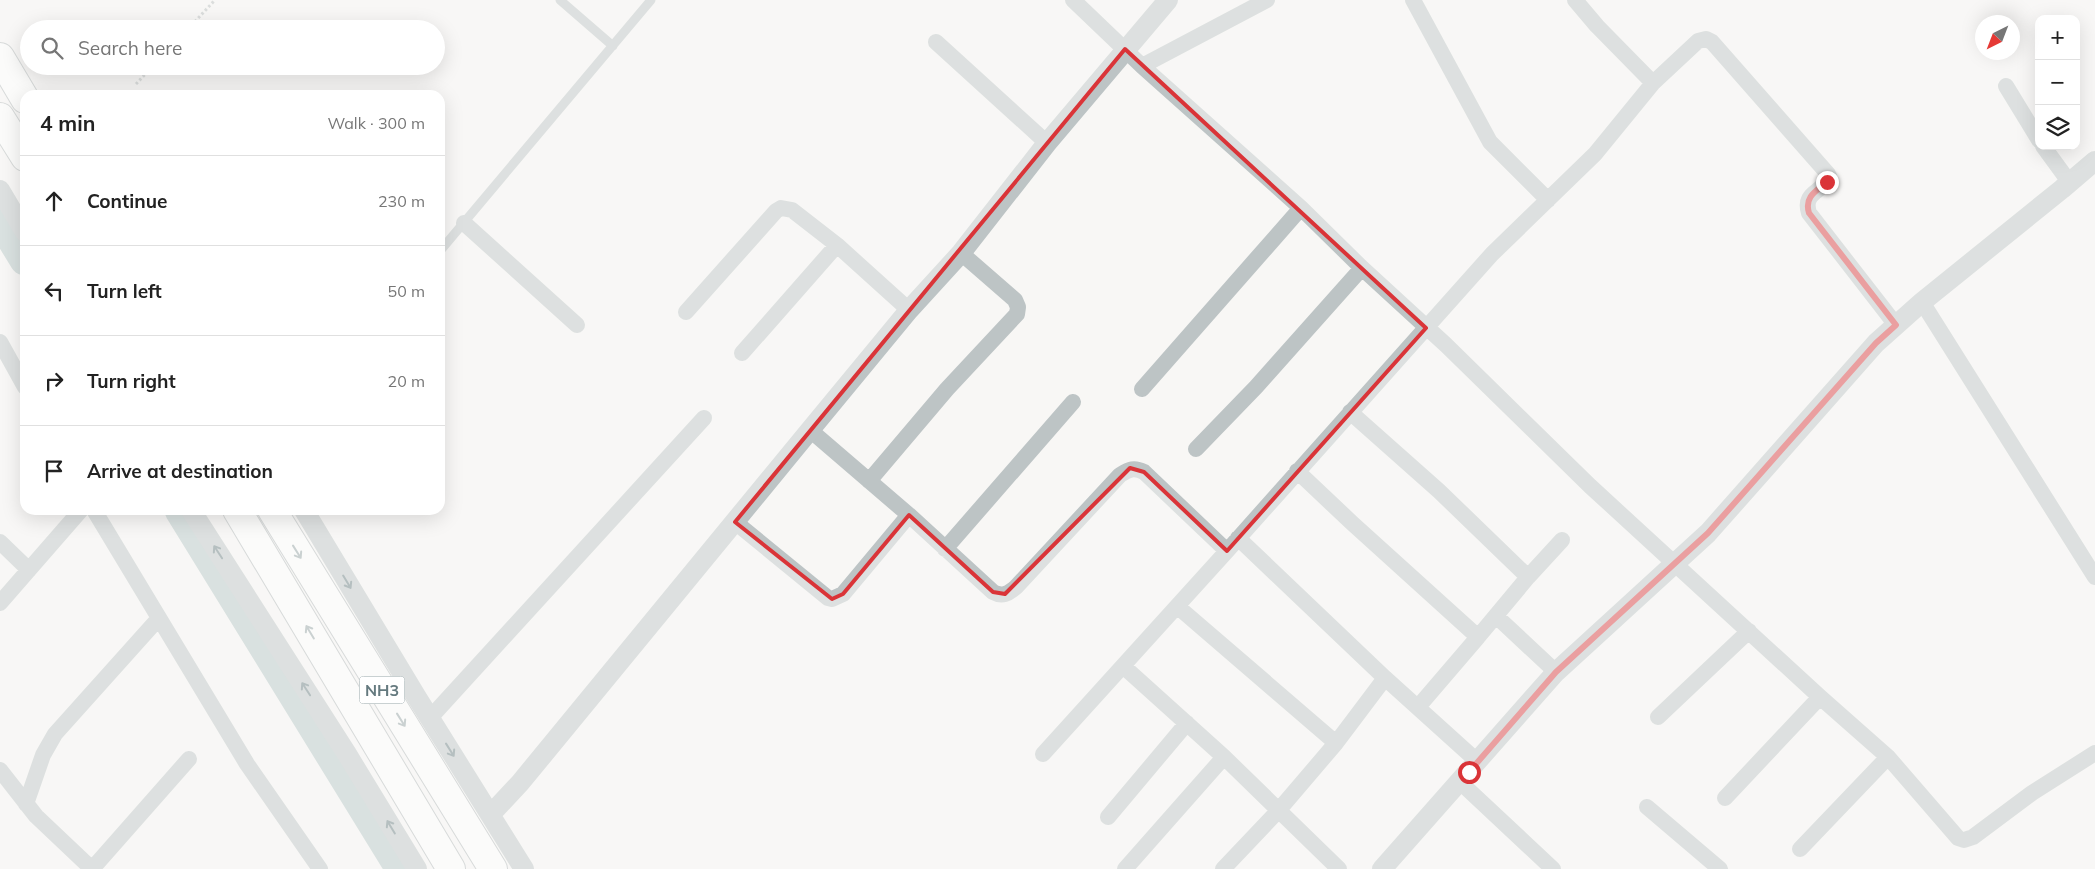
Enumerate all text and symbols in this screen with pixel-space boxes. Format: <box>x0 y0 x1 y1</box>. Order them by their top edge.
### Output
north arrow <box>1975 15 2020 60</box>
map controls <box>2035 15 2080 150</box>
button: + <box>2035 15 2080 60</box>
search box <box>20 20 445 75</box>
icon: search <box>38 34 66 62</box>
text: Search here <box>78 36 182 60</box>
button: − <box>2035 60 2080 105</box>
button: layers <box>2035 105 2080 150</box>
text: 4 min <box>40 110 95 136</box>
text: Walk · 300 m <box>327 113 425 133</box>
route end <box>1816 171 1839 194</box>
icon: ahead <box>40 187 68 215</box>
text: Continue <box>87 189 167 213</box>
text: 230 m <box>378 191 425 211</box>
icon: left <box>40 277 68 305</box>
text: Turn left <box>87 279 162 303</box>
text: 50 m <box>388 281 425 301</box>
icon: right <box>40 367 68 395</box>
text: Turn right <box>87 369 176 393</box>
text: 20 m <box>388 371 425 391</box>
icon: arrive <box>40 457 68 485</box>
text: Arrive at destination <box>87 459 273 483</box>
one-way arrow <box>293 544 303 558</box>
one-way arrow <box>213 546 223 560</box>
one-way arrow <box>343 574 353 588</box>
one-way arrow <box>304 625 314 639</box>
road number: NH3 <box>360 676 404 704</box>
one-way arrow <box>301 682 311 696</box>
one-way arrow <box>396 712 406 726</box>
one-way arrow <box>446 743 456 757</box>
route start <box>1458 761 1481 784</box>
one-way arrow <box>386 821 396 835</box>

